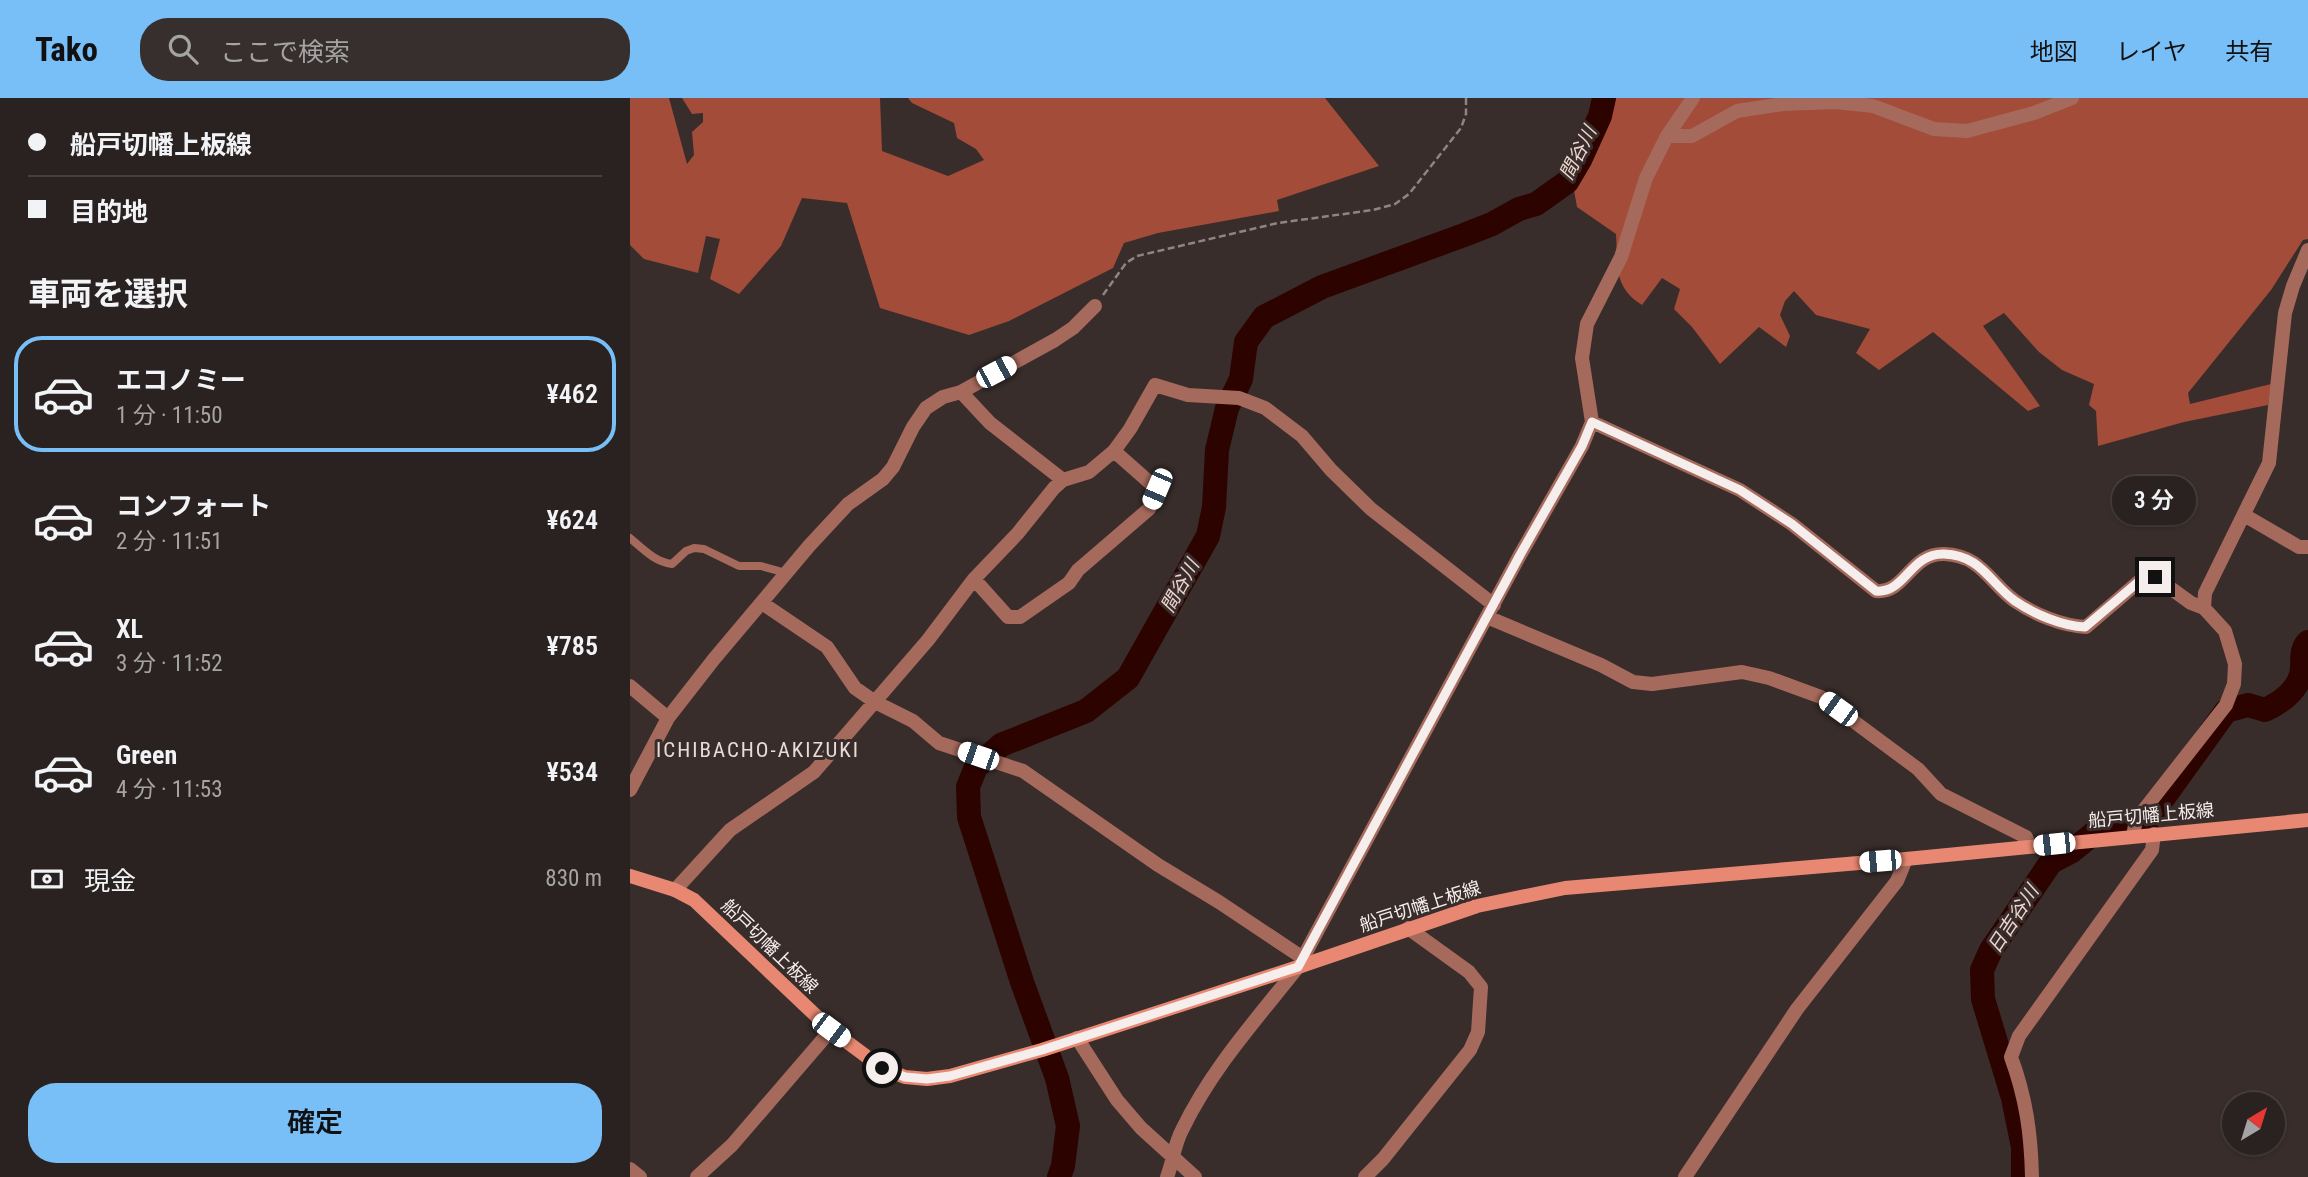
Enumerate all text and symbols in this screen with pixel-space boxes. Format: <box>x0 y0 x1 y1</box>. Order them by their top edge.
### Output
search box <box>140 18 630 81</box>
text: Tako <box>35 30 98 69</box>
icon: search <box>164 30 202 68</box>
text: ここで検索 <box>220 37 350 67</box>
text: 地図 <box>2030 38 2078 66</box>
text: レイヤ <box>2116 38 2187 66</box>
text: 共有 <box>2225 38 2273 66</box>
water label: 間谷川 <box>1555 121 1602 184</box>
text: 船戸切幡上板線 <box>70 130 252 160</box>
text: 目的地 <box>70 197 148 227</box>
text: 車両を選択 <box>28 275 188 313</box>
car <box>973 353 1020 391</box>
icon: car <box>32 363 95 426</box>
text: エコノミー <box>116 365 246 395</box>
text: ¥462 <box>546 379 598 409</box>
text: 1 分 · 11:50 <box>116 402 223 429</box>
car <box>1140 466 1175 512</box>
callout: 3 分 <box>2113 476 2197 524</box>
text: 3 分 <box>2134 487 2174 514</box>
icon: car <box>32 489 95 552</box>
text: コンフォート <box>116 491 271 521</box>
text: ¥624 <box>546 505 598 535</box>
text: 2 分 · 11:51 <box>116 528 223 555</box>
water label: 間谷川 <box>1156 554 1205 617</box>
route end <box>2139 561 2171 593</box>
text: XL <box>116 614 143 644</box>
icon: car <box>32 615 95 678</box>
text: ¥785 <box>546 631 598 661</box>
text: 3 分 · 11:52 <box>116 650 223 677</box>
car <box>1815 688 1862 730</box>
district label: ICHIBACHO-AKIZUKI <box>656 738 860 762</box>
car <box>955 739 1002 773</box>
text: Green <box>116 740 177 770</box>
icon: car <box>32 741 95 804</box>
text: ¥534 <box>546 757 598 787</box>
text: 4 分 · 11:53 <box>116 776 223 803</box>
street label: 船戸切幡上板線 <box>2087 799 2215 831</box>
car <box>2033 831 2076 857</box>
car <box>1859 849 1902 873</box>
icon: cash <box>28 860 66 898</box>
text: 830 m <box>545 865 602 892</box>
text: 現金 <box>84 866 136 896</box>
street label: 船戸切幡上板線 <box>1357 877 1483 935</box>
water label: 日吉谷川 <box>1983 879 2044 957</box>
street label: 船戸切幡上板線 <box>717 895 823 997</box>
car <box>808 1009 855 1051</box>
route start <box>866 1052 898 1084</box>
button: 確定 <box>28 1083 602 1163</box>
north arrow <box>2222 1092 2286 1155</box>
map controls <box>2222 1092 2285 1155</box>

